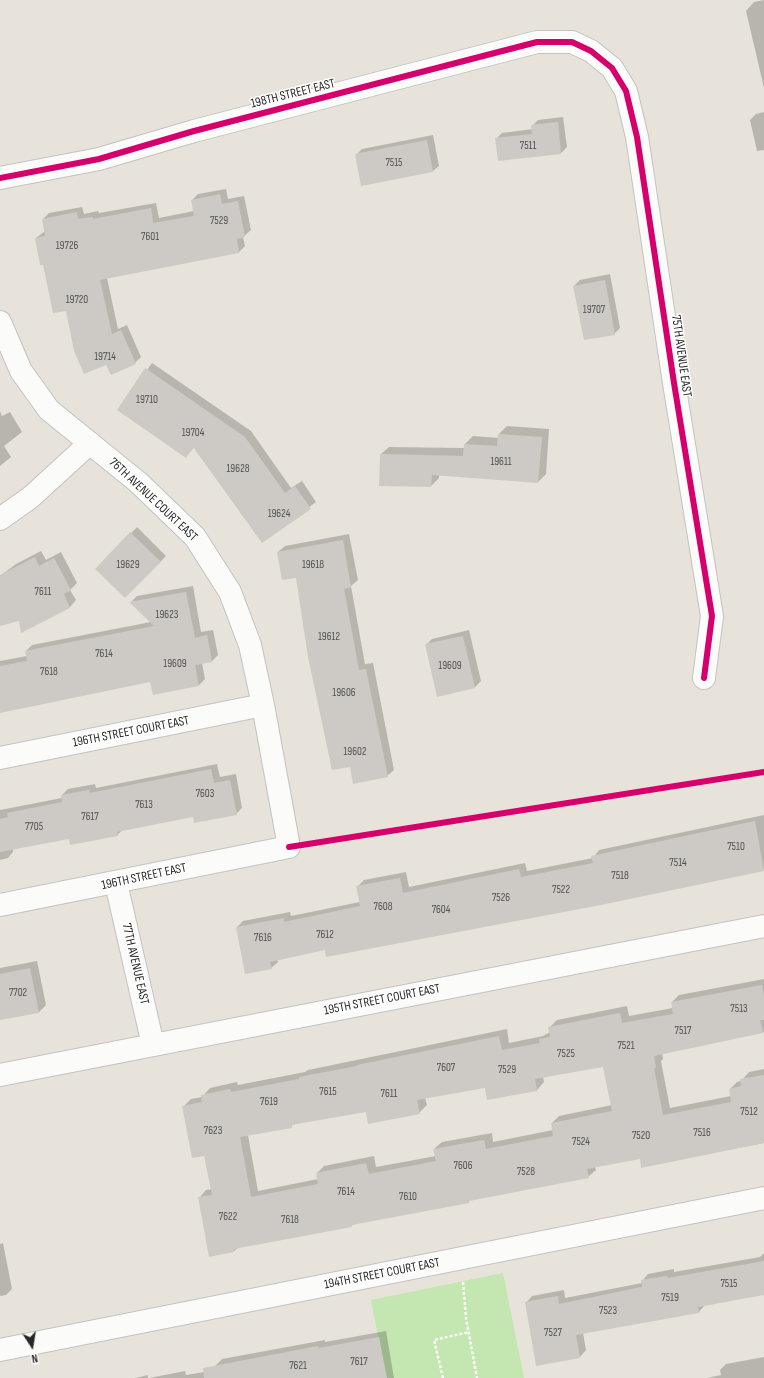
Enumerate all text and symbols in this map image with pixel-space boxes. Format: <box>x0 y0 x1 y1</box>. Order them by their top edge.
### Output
street label: 198TH STREET EAST <box>249 76 337 112</box>
house number: 7511 <box>520 139 536 153</box>
house number: 7515 <box>385 156 403 170</box>
house number: 7529 <box>210 214 228 228</box>
house number: 7601 <box>141 230 159 244</box>
house number: 19726 <box>56 239 78 253</box>
house number: 19720 <box>66 293 88 307</box>
house number: 19707 <box>583 303 605 317</box>
street label: 75TH AVENUE EAST <box>668 314 694 398</box>
house number: 19714 <box>94 350 116 364</box>
house number: 19710 <box>136 393 158 407</box>
house number: 19704 <box>182 426 204 440</box>
street label: 76TH AVENUE COURT EAST <box>105 455 201 545</box>
house number: 19611 <box>490 455 512 469</box>
house number: 19628 <box>227 462 249 476</box>
house number: 19624 <box>268 507 290 521</box>
house number: 19629 <box>116 558 140 572</box>
house number: 19618 <box>302 558 324 572</box>
house number: 7611 <box>35 585 51 599</box>
house number: 19623 <box>156 608 178 622</box>
house number: 19612 <box>318 630 340 644</box>
house number: 7614 <box>95 647 113 661</box>
house number: 19609 <box>163 657 187 671</box>
house number: 19609 <box>438 659 462 673</box>
house number: 7618 <box>40 665 58 679</box>
house number: 19606 <box>332 686 356 700</box>
street label: 196TH STREET COURT EAST <box>71 713 191 751</box>
house number: 19602 <box>344 745 366 759</box>
house number: 7603 <box>196 787 214 801</box>
house number: 7613 <box>135 798 153 812</box>
house number: 7617 <box>81 810 99 824</box>
house number: 7705 <box>25 820 43 834</box>
house number: 7510 <box>727 840 745 854</box>
house number: 7514 <box>669 856 687 870</box>
street label: 196TH STREET EAST <box>100 860 188 894</box>
house number: 7518 <box>611 869 629 883</box>
house number: 7522 <box>552 883 570 897</box>
house number: 7526 <box>492 891 510 905</box>
house number: 7608 <box>374 900 392 914</box>
house number: 7604 <box>432 903 450 917</box>
street label: 77TH AVENUE EAST <box>118 922 152 1006</box>
house number: 7612 <box>316 928 334 942</box>
house number: 7616 <box>254 931 272 945</box>
street label: 195TH STREET COURT EAST <box>323 981 441 1019</box>
house number: 7702 <box>9 986 27 1000</box>
house number: 7513 <box>730 1002 748 1016</box>
house number: 7517 <box>674 1024 692 1038</box>
house number: 7521 <box>617 1039 635 1053</box>
house number: 7525 <box>557 1047 575 1061</box>
house number: 7607 <box>437 1061 455 1075</box>
house number: 7529 <box>498 1063 516 1077</box>
house number: 7615 <box>319 1085 337 1099</box>
house number: 7611 <box>381 1087 397 1101</box>
house number: 7619 <box>260 1095 278 1109</box>
house number: 7512 <box>740 1105 758 1119</box>
house number: 7623 <box>204 1124 222 1138</box>
house number: 7516 <box>693 1126 711 1140</box>
house number: 7520 <box>632 1129 650 1143</box>
house number: 7524 <box>572 1135 590 1149</box>
house number: 7606 <box>454 1159 472 1173</box>
house number: 7528 <box>517 1165 535 1179</box>
house number: 7614 <box>337 1185 355 1199</box>
house number: 7610 <box>399 1190 417 1204</box>
house number: 7622 <box>219 1210 237 1224</box>
house number: 7618 <box>281 1213 299 1227</box>
street label: 194TH STREET COURT EAST <box>323 1255 441 1293</box>
house number: 7515 <box>720 1277 738 1291</box>
house number: 7519 <box>661 1291 679 1305</box>
house number: 7523 <box>599 1304 617 1318</box>
north arrow <box>12 1326 52 1366</box>
house number: 7527 <box>544 1326 562 1340</box>
text: N <box>30 1351 39 1365</box>
house number: 7617 <box>350 1355 368 1369</box>
house number: 7621 <box>289 1359 307 1373</box>

